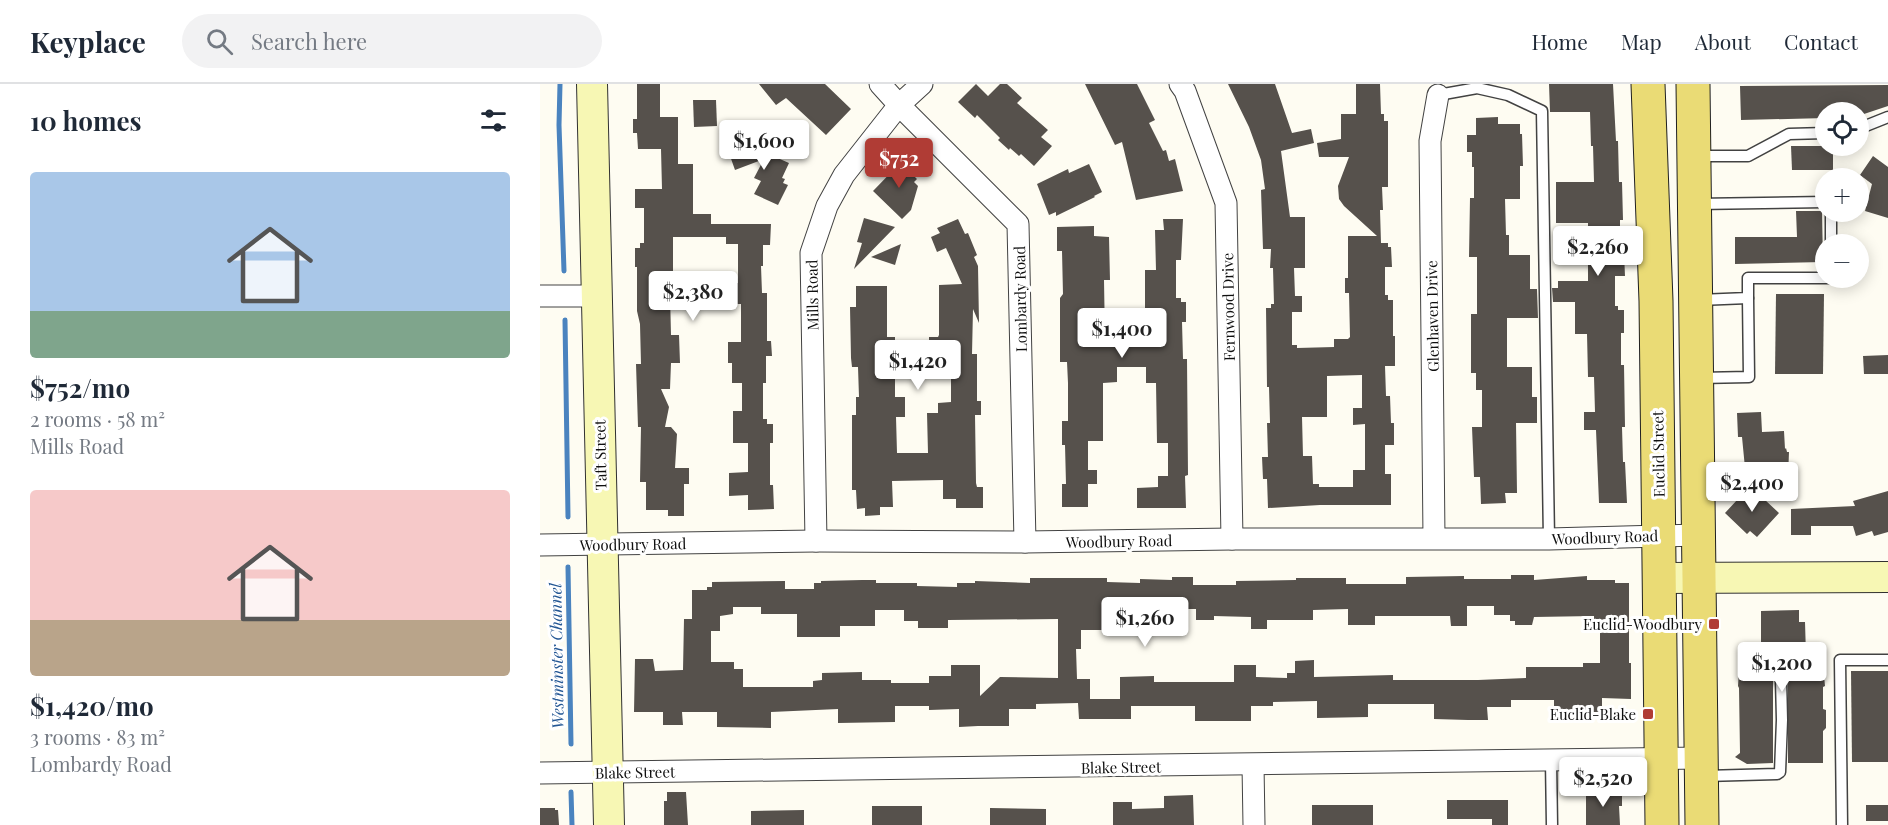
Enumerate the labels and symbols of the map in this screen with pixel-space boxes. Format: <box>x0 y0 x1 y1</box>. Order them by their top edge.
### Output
pin: $1,600 <box>715 120 813 171</box>
pin: $752 <box>863 138 935 189</box>
pin: $2,260 <box>1549 226 1647 277</box>
street label: Lombardy Road <box>1009 245 1031 352</box>
street label: Fernwood Drive <box>1217 253 1239 361</box>
street label: Mills Road <box>801 259 823 330</box>
street label: Glenhaven Drive <box>1421 260 1443 372</box>
pin: $2,380 <box>644 271 742 322</box>
pin: $1,400 <box>1073 308 1171 359</box>
pin: $1,420 <box>869 340 967 391</box>
street label: Euclid Street <box>1647 410 1669 497</box>
street label: Taft Street <box>589 419 611 490</box>
pin: $2,400 <box>1703 462 1801 513</box>
street label: Woodbury Road <box>1550 525 1659 549</box>
street label: Woodbury Road <box>1065 530 1173 552</box>
street label: Woodbury Road <box>579 533 687 555</box>
water label: Westminster Channel <box>544 582 568 729</box>
pin: $1,260 <box>1096 597 1194 648</box>
place label: Euclid-Woodbury <box>1583 614 1702 634</box>
marker: Euclid-Woodbury <box>1707 617 1721 631</box>
pin: $1,200 <box>1733 642 1831 693</box>
place label: Euclid-Blake <box>1550 704 1636 724</box>
marker: Euclid-Blake <box>1641 707 1655 721</box>
street label: Blake Street <box>1081 756 1162 778</box>
pin: $2,520 <box>1554 757 1652 808</box>
street label: Blake Street <box>595 761 676 783</box>

